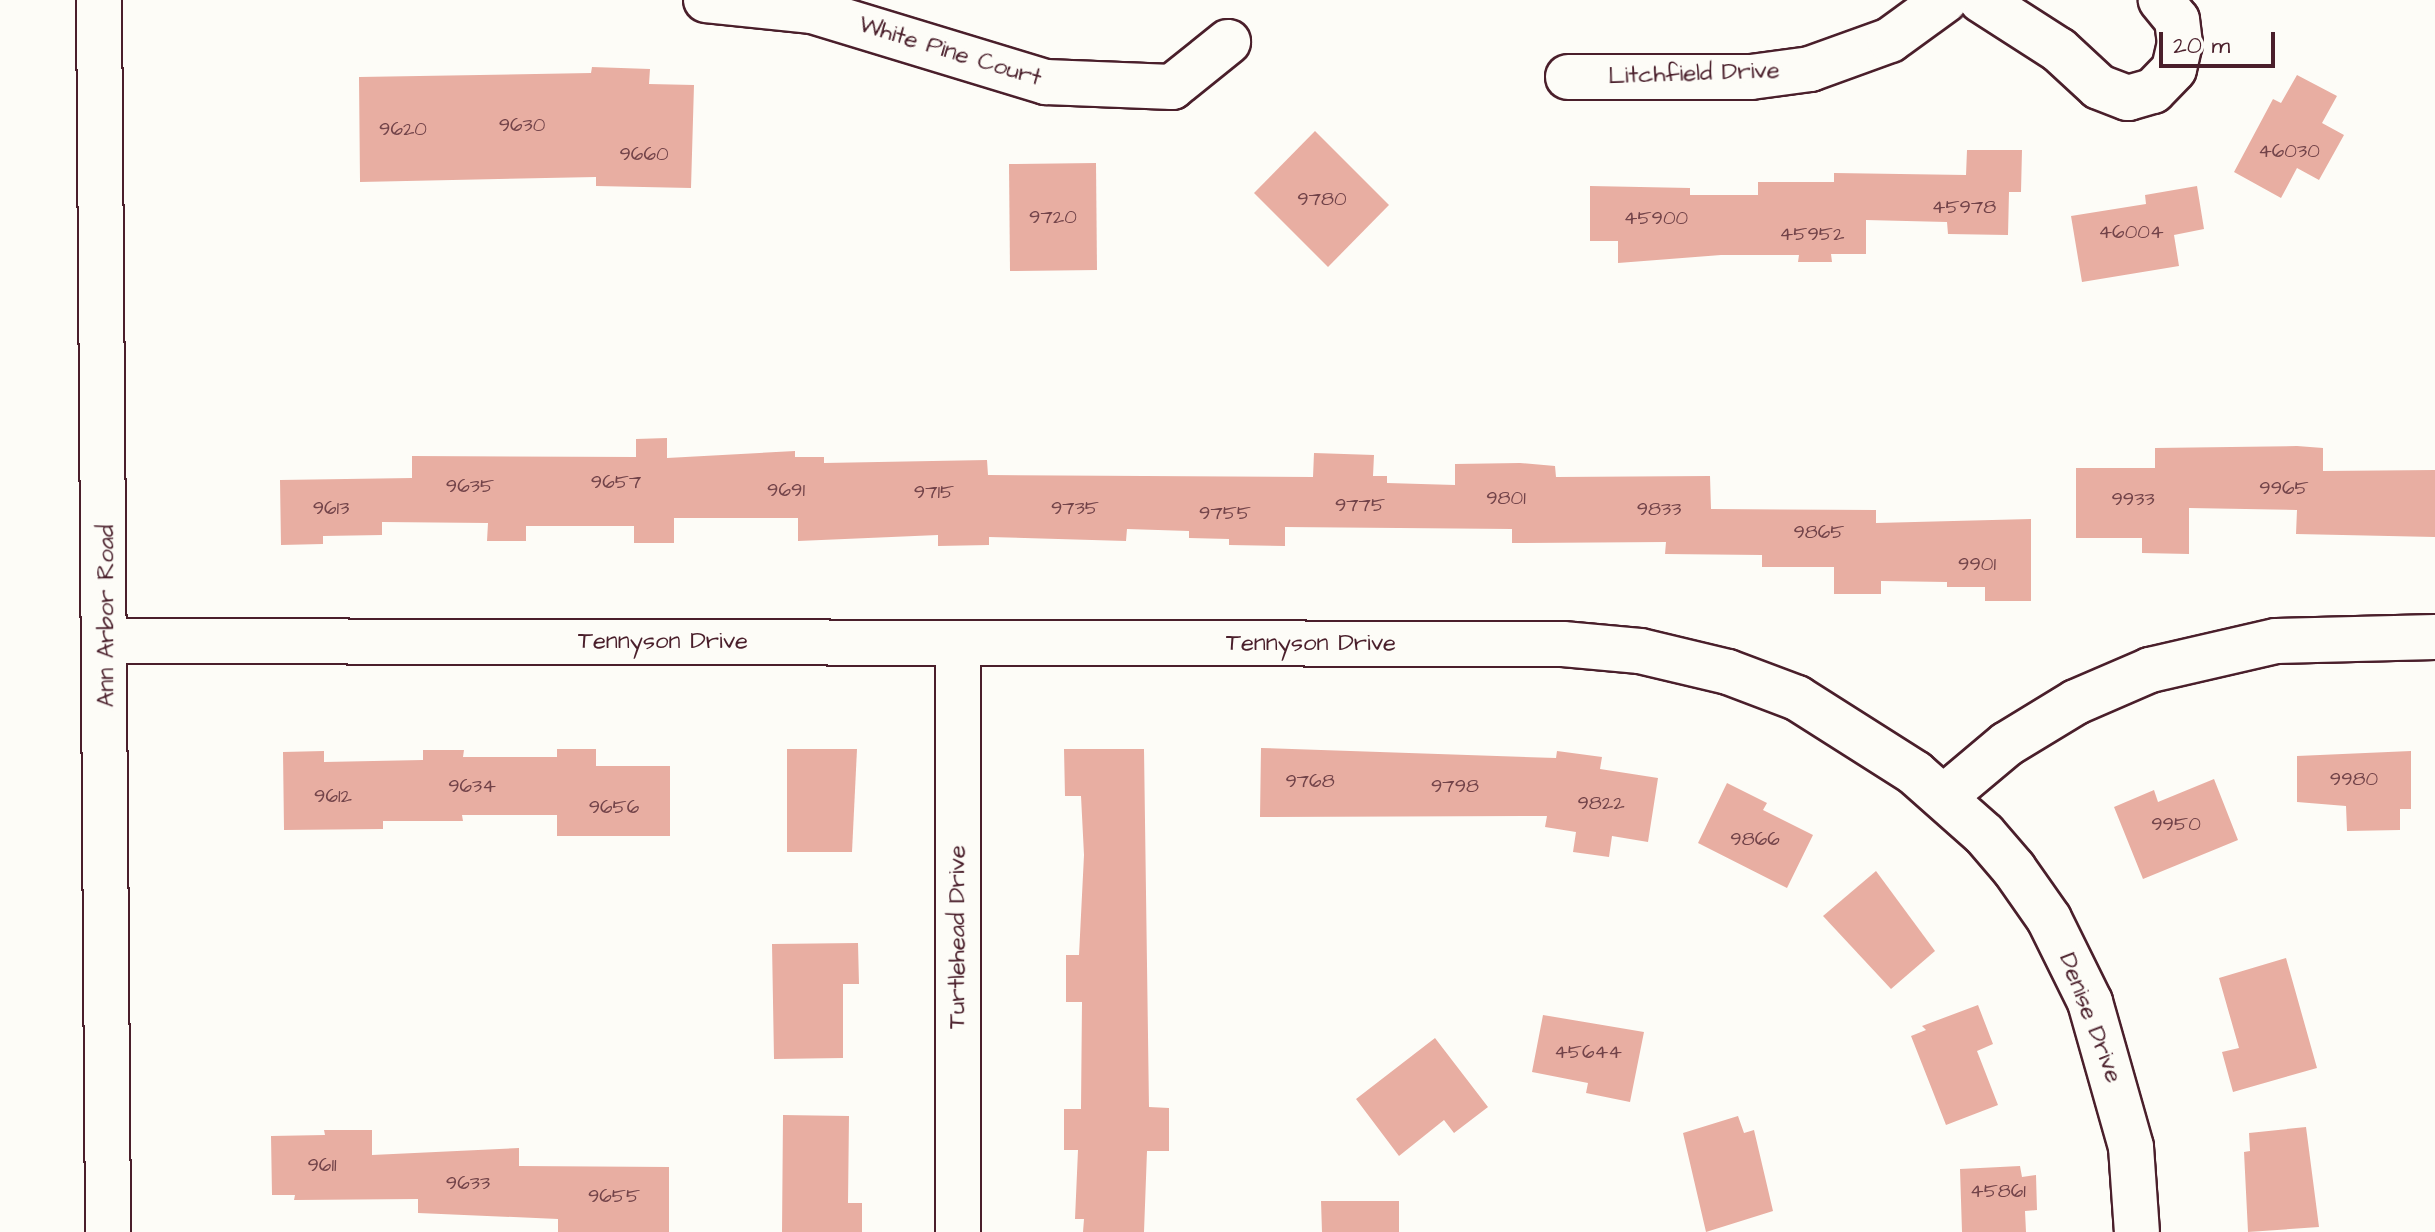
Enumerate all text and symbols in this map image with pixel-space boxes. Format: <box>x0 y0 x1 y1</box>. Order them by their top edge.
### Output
street label: White Pine Court <box>855 11 1045 93</box>
scale bar <box>2163 16 2279 66</box>
text: 20 m <box>2173 29 2230 63</box>
street label: Litchfield Drive <box>1608 57 1780 91</box>
house number: 9630 <box>499 113 545 137</box>
house number: 9620 <box>379 117 427 141</box>
house number: 46030 <box>2258 139 2320 163</box>
house number: 9660 <box>619 142 669 166</box>
house number: 9780 <box>1297 187 1347 211</box>
house number: 45978 <box>1932 195 1996 219</box>
house number: 9720 <box>1029 205 1077 229</box>
house number: 45900 <box>1624 206 1688 230</box>
house number: 46004 <box>2098 220 2164 244</box>
house number: 45952 <box>1780 222 1844 246</box>
house number: 9657 <box>591 470 641 494</box>
house number: 9635 <box>446 474 494 498</box>
house number: 9965 <box>2259 476 2309 500</box>
house number: 9691 <box>767 478 805 502</box>
house number: 9715 <box>914 480 954 504</box>
house number: 9801 <box>1486 486 1526 510</box>
house number: 9933 <box>2111 487 2155 511</box>
house number: 9775 <box>1335 493 1385 517</box>
house number: 9613 <box>313 496 349 520</box>
house number: 9735 <box>1051 496 1099 520</box>
house number: 9833 <box>1637 497 1681 521</box>
house number: 9755 <box>1199 501 1251 525</box>
house number: 9865 <box>1793 520 1845 544</box>
street label: Ann Arbor Road <box>93 525 121 707</box>
house number: 9901 <box>1958 552 1996 576</box>
street label: Tennyson Drive <box>578 628 748 656</box>
street label: Tennyson Drive <box>1226 630 1396 658</box>
house number: 9980 <box>2330 767 2378 791</box>
house number: 9768 <box>1285 769 1335 793</box>
house number: 9634 <box>448 774 496 798</box>
house number: 9798 <box>1431 774 1479 798</box>
house number: 9612 <box>314 784 352 808</box>
house number: 9822 <box>1577 791 1625 815</box>
house number: 9656 <box>589 795 639 819</box>
house number: 9950 <box>2151 812 2201 836</box>
house number: 9866 <box>1730 827 1780 851</box>
street label: Turtlehead Drive <box>944 845 972 1029</box>
street label: Denise Drive <box>2052 949 2128 1087</box>
house number: 45644 <box>1554 1040 1622 1064</box>
house number: 9611 <box>307 1153 337 1177</box>
house number: 9633 <box>446 1171 490 1195</box>
house number: 45861 <box>1970 1179 2026 1203</box>
house number: 9655 <box>588 1184 640 1208</box>

